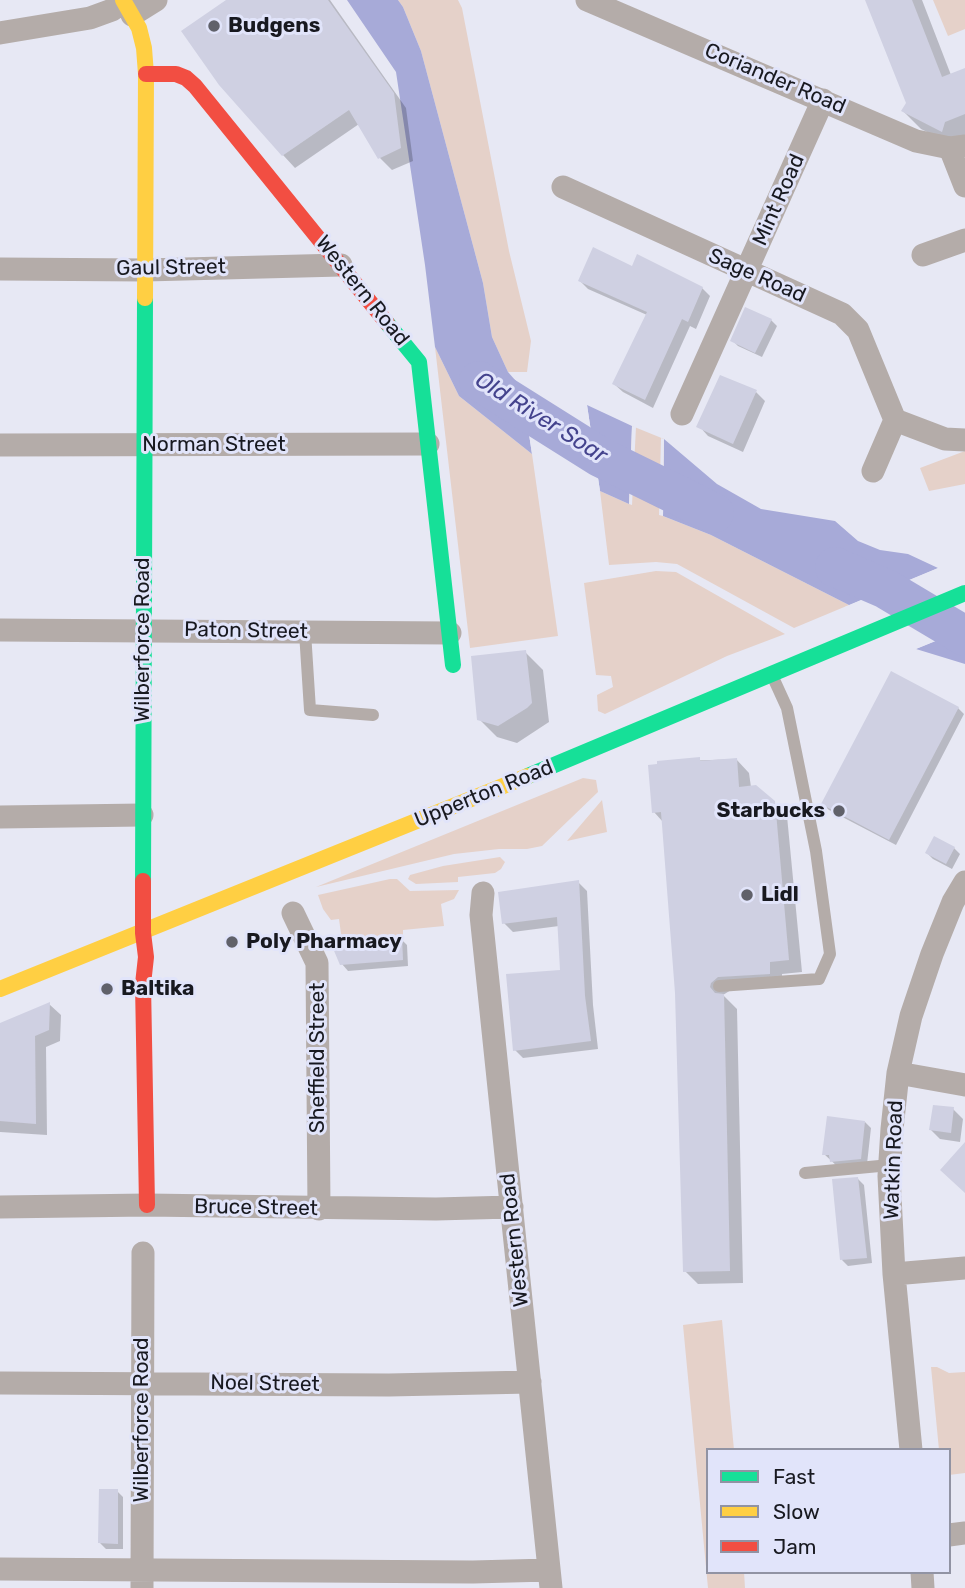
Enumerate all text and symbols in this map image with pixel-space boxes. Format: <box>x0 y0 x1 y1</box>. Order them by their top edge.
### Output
place label: Budgens <box>228 13 320 39</box>
marker: Budgens <box>206 18 222 34</box>
street label: Coriander Road <box>701 38 849 120</box>
street label: Mint Road <box>748 150 810 250</box>
street label: Western Road <box>310 231 414 351</box>
street label: Sage Road <box>704 243 810 309</box>
street label: Gaul Street <box>116 254 226 282</box>
water label: Old River Soar <box>470 366 612 470</box>
street label: Norman Street <box>142 432 286 458</box>
street label: Wilberforce Road <box>130 557 156 723</box>
street label: Paton Street <box>184 617 308 645</box>
street label: Upperton Road <box>411 755 557 833</box>
place label: Starbucks <box>717 798 825 824</box>
marker: Starbucks <box>831 803 847 819</box>
place label: Lidl <box>761 882 799 908</box>
marker: Lidl <box>739 887 755 903</box>
place label: Poly Pharmacy <box>246 929 402 955</box>
marker: Poly Pharmacy <box>224 934 240 950</box>
place label: Baltika <box>121 976 194 1002</box>
marker: Baltika <box>99 981 115 997</box>
street label: Sheffield Street <box>305 983 331 1133</box>
street label: Watkin Road <box>879 1100 909 1220</box>
street label: Western Road <box>495 1172 535 1308</box>
street label: Bruce Street <box>194 1194 318 1222</box>
street label: Wilberforce Road <box>129 1337 155 1503</box>
street label: Noel Street <box>210 1370 320 1398</box>
legend <box>706 1448 951 1574</box>
text: Fast <box>773 1464 815 1489</box>
text: Slow <box>773 1499 820 1524</box>
text: Jam <box>773 1534 817 1559</box>

